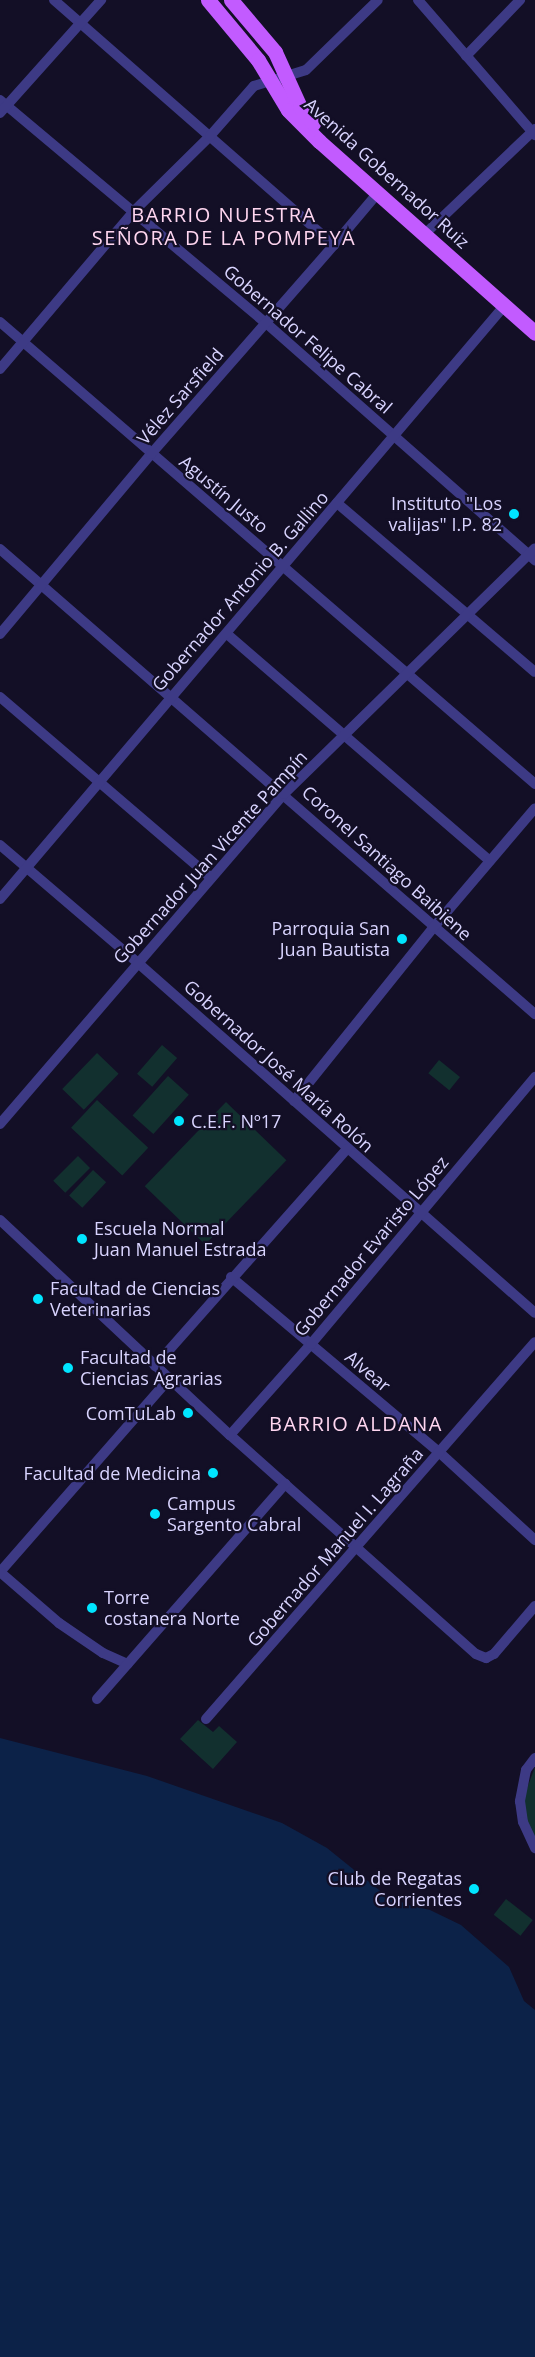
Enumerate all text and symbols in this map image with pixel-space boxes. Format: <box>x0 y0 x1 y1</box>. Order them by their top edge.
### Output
street label: Avenida Gobernador Ruiz <box>300 93 474 253</box>
district label: BARRIO NUESTRA SEÑORA DE LA POMPEYA <box>92 203 356 250</box>
street label: Gobernador Felipe Cabral <box>219 260 397 418</box>
street label: Vélez Sarsfield <box>132 343 228 449</box>
street label: Agustín Justo <box>175 451 273 537</box>
street label: Gobernador Antonio B. Gallino <box>147 487 333 695</box>
place label: Instituto "Los valijas" I.P. 82 <box>388 493 502 536</box>
marker: Instituto "Los valijas" I.P. 82 <box>507 507 521 521</box>
street label: Gobernador Juan Vicente Pampín <box>109 746 311 968</box>
street label: Coronel Santiago Baibiene <box>298 781 476 945</box>
place label: Parroquia San Juan Bautista <box>271 918 390 960</box>
marker: Parroquia San Juan Bautista <box>395 932 409 946</box>
street label: Gobernador José María Rolón <box>180 975 378 1157</box>
place label: C.E.F. Nº17 <box>191 1110 281 1132</box>
marker: C.E.F. Nº17 <box>172 1114 186 1128</box>
street label: Gobernador Evaristo López <box>289 1152 453 1340</box>
place label: Escuela Normal Juan Manuel Estrada <box>94 1218 267 1260</box>
marker: Escuela Normal Juan Manuel Estrada <box>75 1232 89 1246</box>
place label: Facultad de Ciencias Veterinarias <box>50 1278 220 1320</box>
marker: Facultad de Ciencias Veterinarias <box>31 1292 45 1306</box>
street label: Alvear <box>341 1346 395 1396</box>
place label: Facultad de Ciencias Agrarias <box>80 1347 222 1390</box>
marker: Facultad de Ciencias Agrarias <box>61 1361 75 1375</box>
place label: ComTuLab <box>86 1402 176 1424</box>
marker: ComTuLab <box>181 1406 195 1420</box>
district label: BARRIO ALDANA <box>269 1411 443 1435</box>
street label: Gobernador Manuel I. Lagraña <box>243 1443 427 1651</box>
place label: Facultad de Medicina <box>24 1462 201 1484</box>
marker: Facultad de Medicina <box>206 1466 220 1480</box>
place label: Campus Sargento Cabral <box>167 1493 301 1536</box>
marker: Campus Sargento Cabral <box>148 1507 162 1521</box>
place label: Torre costanera Norte <box>104 1587 240 1630</box>
marker: Torre costanera Norte <box>85 1601 99 1615</box>
place label: Club de Regatas Corrientes <box>328 1868 462 1910</box>
marker: Club de Regatas Corrientes <box>467 1882 481 1896</box>

